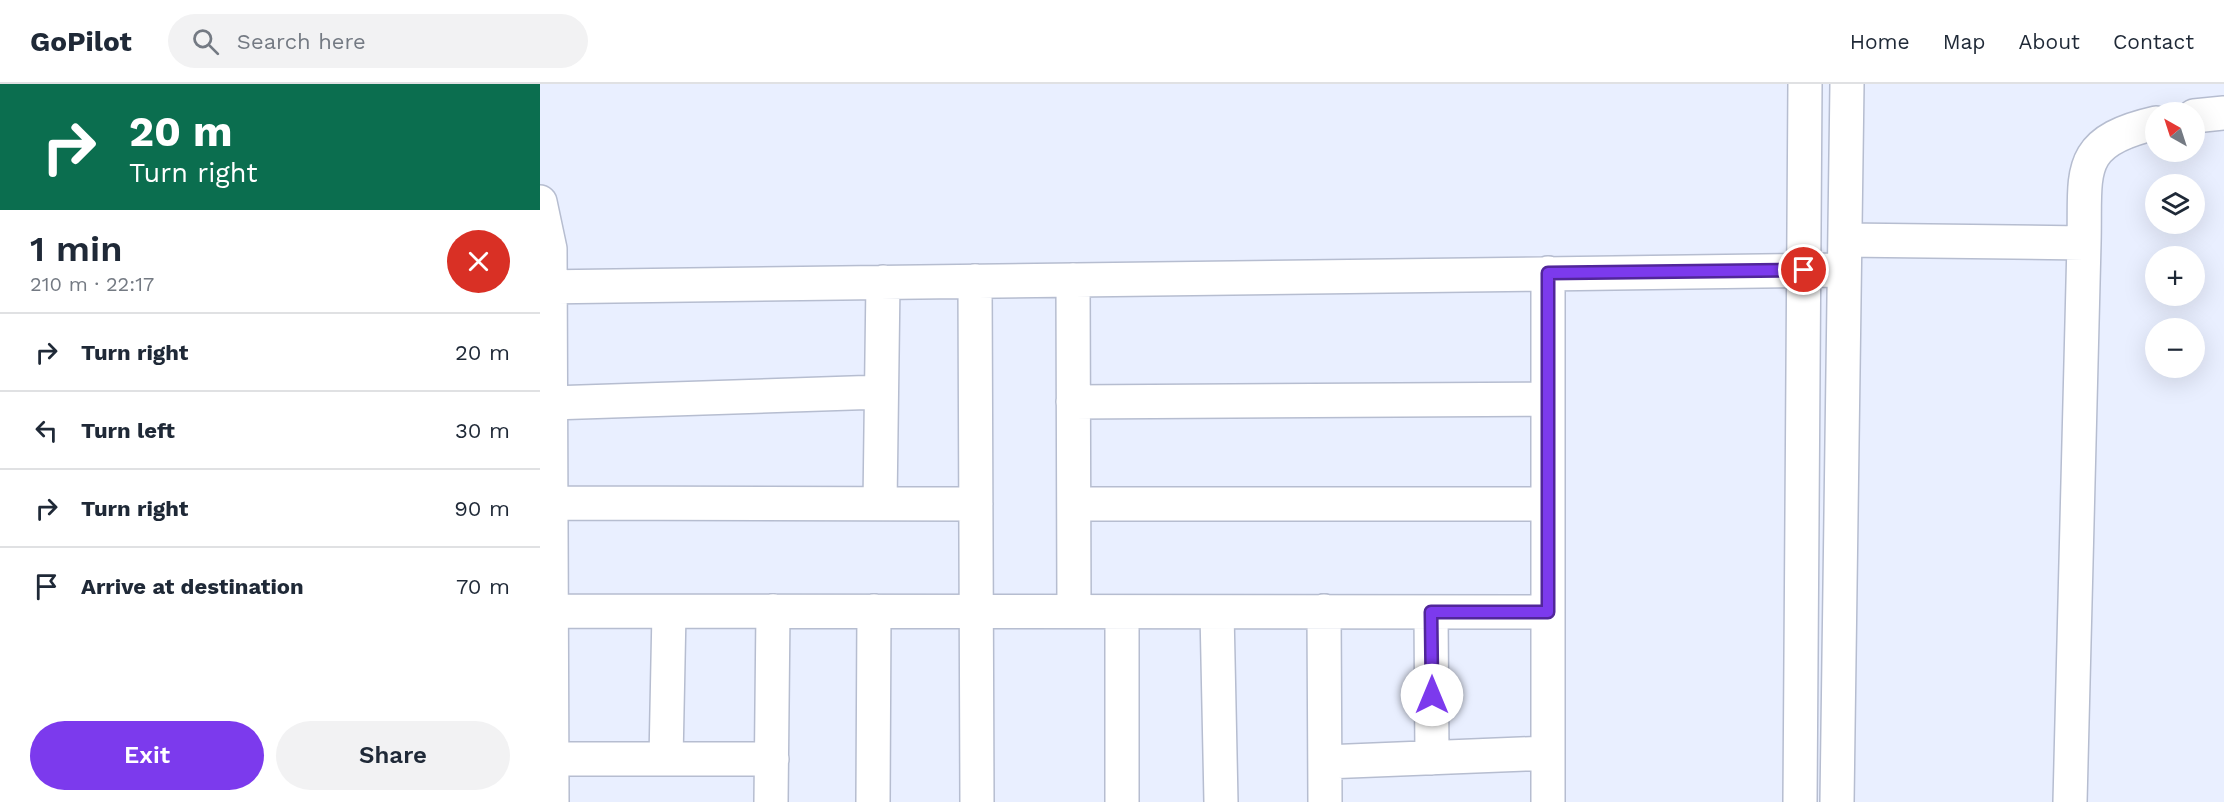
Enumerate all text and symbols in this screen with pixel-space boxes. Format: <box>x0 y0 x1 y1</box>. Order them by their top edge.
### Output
search box <box>168 14 588 68</box>
text: GoPilot <box>30 25 132 58</box>
icon: search <box>189 25 222 58</box>
text: Search here <box>237 29 366 54</box>
text: Home <box>1850 29 1910 54</box>
text: Map <box>1943 29 1986 54</box>
text: About <box>2019 29 2080 54</box>
text: Contact <box>2113 29 2194 54</box>
north arrow <box>2145 102 2205 162</box>
map controls <box>2145 102 2205 378</box>
text: 20 m <box>129 107 233 156</box>
icon: right <box>30 108 108 186</box>
text: Turn right <box>129 157 258 189</box>
button: layers <box>2145 174 2205 234</box>
text: 1 min <box>30 228 122 270</box>
button: close <box>447 230 510 293</box>
pin <box>1778 244 1829 295</box>
button: + <box>2145 246 2205 306</box>
icon: arrive <box>1787 253 1820 286</box>
text: 210 m · 22:17 <box>30 272 154 296</box>
button: − <box>2145 318 2205 378</box>
icon: right <box>30 336 63 369</box>
text: Turn right <box>81 340 188 365</box>
text: 20 m <box>455 340 510 365</box>
icon: left <box>30 414 63 447</box>
text: Turn left <box>81 418 175 443</box>
text: 30 m <box>455 418 510 443</box>
icon: right <box>30 492 63 525</box>
text: Turn right <box>81 496 188 521</box>
text: 90 m <box>454 496 510 521</box>
icon: arrive <box>30 570 63 603</box>
text: Arrive at destination <box>81 574 304 599</box>
text: 70 m <box>456 574 510 599</box>
position arrow <box>1400 663 1464 727</box>
button: Exit <box>30 721 264 790</box>
button: Share <box>276 721 510 790</box>

